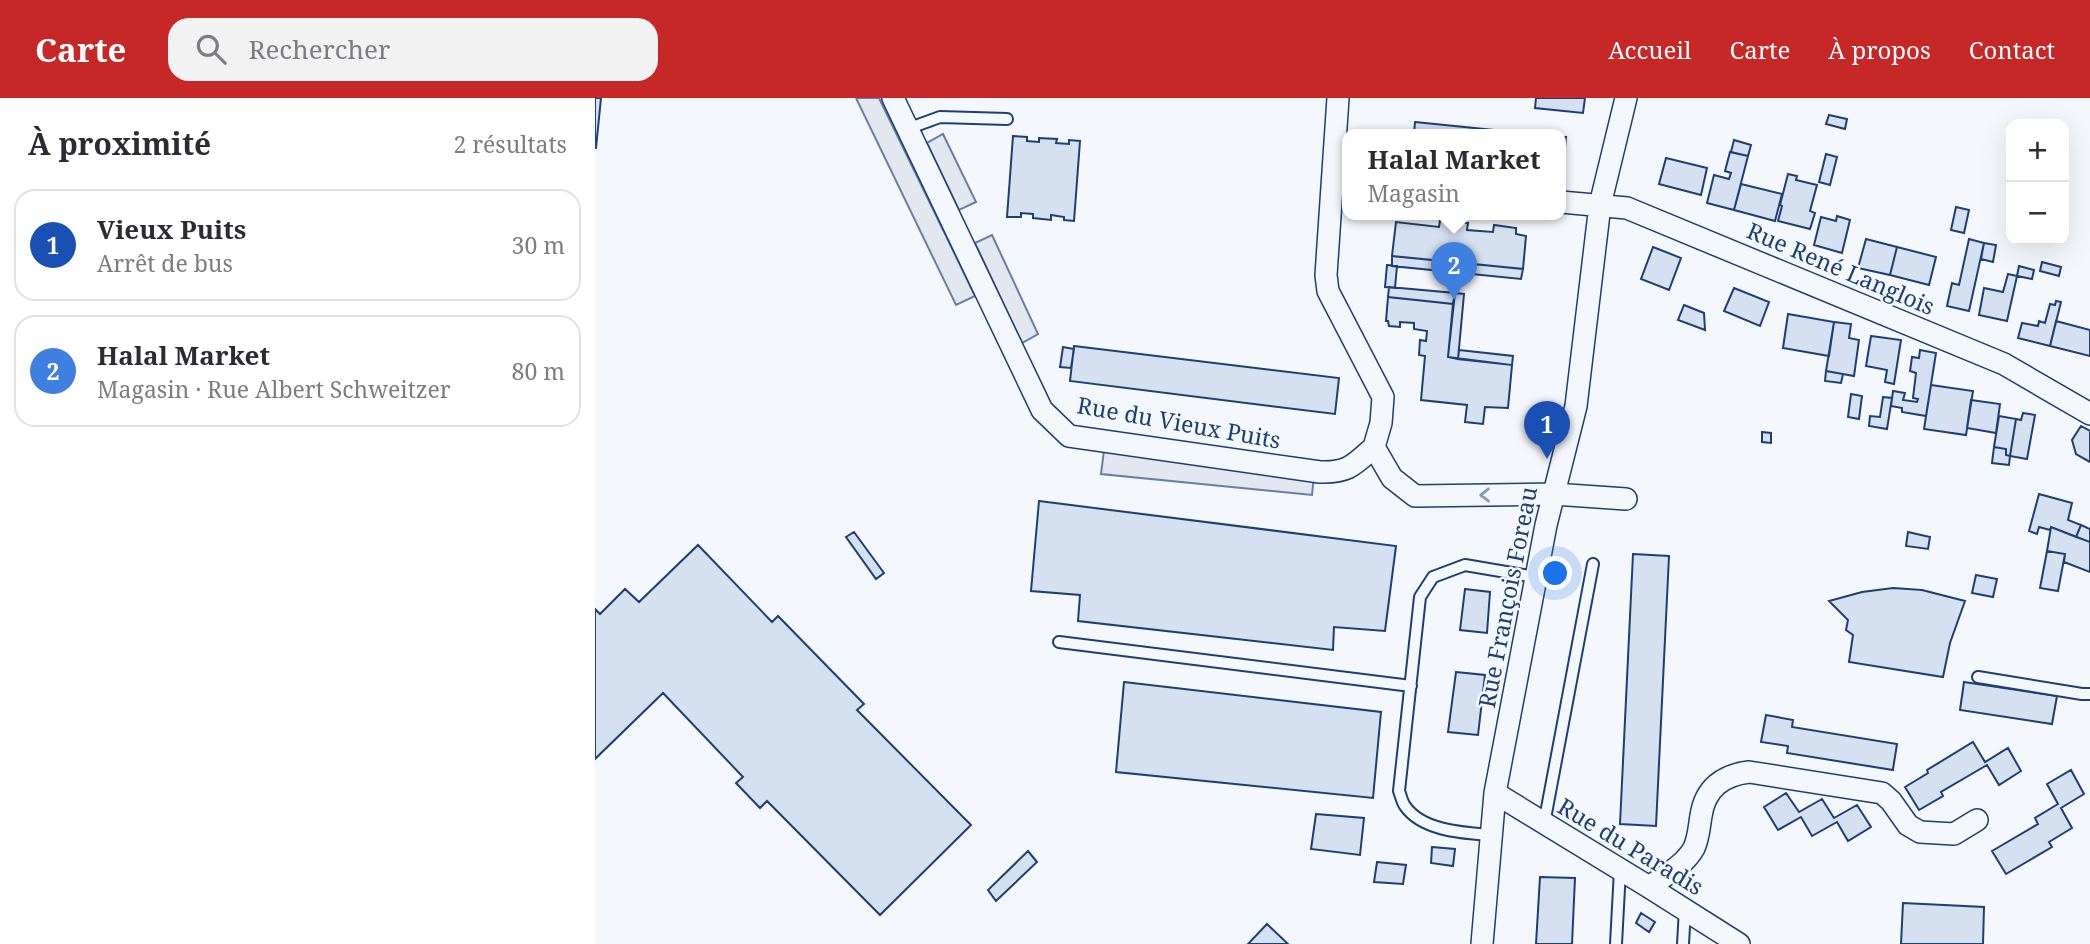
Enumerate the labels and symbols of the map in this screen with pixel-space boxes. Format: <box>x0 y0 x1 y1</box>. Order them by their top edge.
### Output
street label: Rue René Langlois <box>1742 214 1940 322</box>
pin: 2 <box>1431 242 1477 300</box>
street label: Rue du Vieux Puits <box>1075 388 1283 456</box>
pin: 1 <box>1524 401 1570 459</box>
street label: Rue François Foreau <box>1470 483 1544 710</box>
one-way arrow <box>1480 488 1491 503</box>
your location <box>1538 556 1572 590</box>
street label: Rue du Paradis <box>1552 790 1710 902</box>

